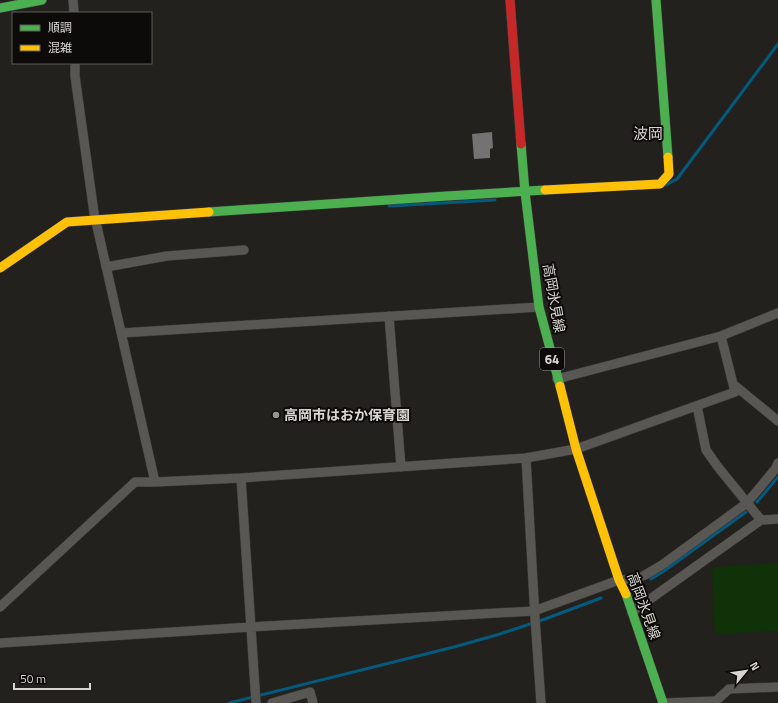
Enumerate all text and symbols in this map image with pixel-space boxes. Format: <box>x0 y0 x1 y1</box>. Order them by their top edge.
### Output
legend <box>12 12 152 64</box>
text: 順調 <box>48 18 72 37</box>
text: 混雑 <box>48 38 72 57</box>
district label: 波岡 <box>633 122 663 145</box>
street label: 高岡氷見線 <box>538 262 571 334</box>
road number: 64 <box>540 348 564 370</box>
place label: 高岡市はおか保育園 <box>284 404 410 425</box>
marker: 高岡市はおか保育園 <box>271 410 281 420</box>
street label: 高岡氷見線 <box>623 569 666 642</box>
north arrow <box>726 651 766 691</box>
text: N <box>746 659 764 673</box>
scale bar <box>14 665 90 691</box>
text: 50 m <box>20 669 46 688</box>

